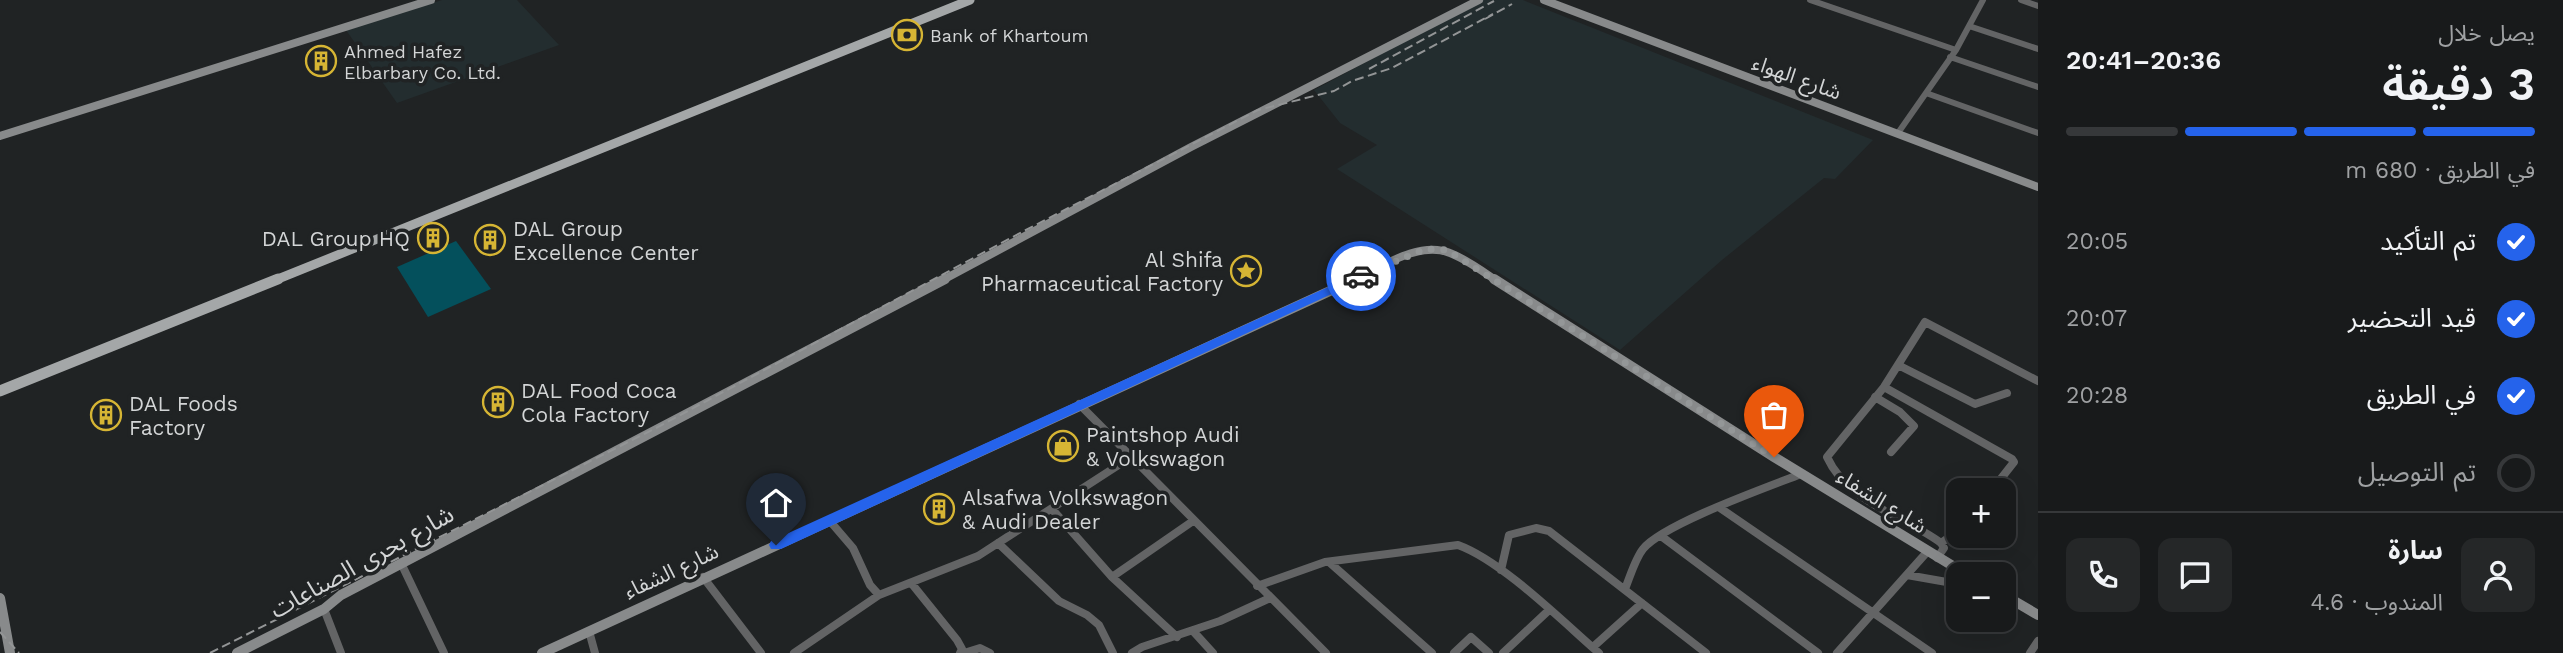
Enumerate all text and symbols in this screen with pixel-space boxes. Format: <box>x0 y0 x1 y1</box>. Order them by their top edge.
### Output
bank icon: Bank of Khartoum <box>890 18 924 52</box>
text: يصل خلال <box>2438 20 2535 47</box>
place label: Bank of Khartoum <box>930 25 1089 46</box>
place label: Ahmed Hafez Elbarbary Co. Ltd. <box>344 41 501 83</box>
building icon: Ahmed Hafez Elbarbary Co. Ltd. <box>304 44 338 78</box>
text: 20:36–20:41 <box>2066 45 2221 75</box>
street label: شارع الهواء <box>1748 49 1845 107</box>
text: 3 دقيقة <box>2382 57 2535 111</box>
text: في الطريق · 680 m <box>2345 157 2535 184</box>
place label: DAL Group Excellence Center <box>513 216 699 265</box>
building icon: DAL Group HQ <box>416 221 450 255</box>
building icon: DAL Group Excellence Center <box>473 223 507 257</box>
icon: check <box>2497 223 2535 261</box>
place label: DAL Group HQ <box>262 226 410 251</box>
text: تم التأكيد <box>2380 226 2476 256</box>
text: 20:05 <box>2066 228 2128 255</box>
courier <box>1326 241 1396 311</box>
place label: Al Shifa Pharmaceutical Factory <box>981 247 1223 296</box>
place icon: Al Shifa Pharmaceutical Factory <box>1229 254 1263 288</box>
icon: car <box>1342 257 1380 295</box>
icon: check <box>2497 300 2535 338</box>
text: قيد التحضير <box>2348 303 2476 333</box>
text: 20:07 <box>2066 305 2127 332</box>
icon: check <box>2497 377 2535 415</box>
place label: DAL Food Coca Cola Factory <box>521 378 677 427</box>
text: في الطريق <box>2367 380 2476 410</box>
text: 20:28 <box>2066 382 2128 409</box>
building icon: DAL Food Coca Cola Factory <box>481 385 515 419</box>
pin <box>1744 385 1804 457</box>
place label: DAL Foods Factory <box>129 391 238 440</box>
icon: bag <box>1755 396 1793 434</box>
building icon: DAL Foods Factory <box>89 398 123 432</box>
place label: Paintshop Audi & Volkswagon <box>1086 422 1239 471</box>
shop icon: Paintshop Audi & Volkswagon <box>1046 429 1080 463</box>
text: تم التوصيل <box>2358 457 2476 487</box>
street label: شارع الشفاء <box>1831 463 1932 541</box>
pin <box>746 473 806 545</box>
map controls <box>1946 478 2016 632</box>
button: + <box>1946 478 2016 548</box>
icon: home <box>757 484 795 522</box>
place label: Alsafwa Volkswagon & Audi Dealer <box>962 485 1168 534</box>
building icon: Alsafwa Volkswagon & Audi Dealer <box>922 492 956 526</box>
street label: شارع بحرى الصناعات <box>265 500 460 627</box>
text: سارة <box>2388 535 2443 565</box>
street label: شارع الشفاء <box>620 538 724 607</box>
button: phone <box>2066 538 2140 612</box>
button: chat <box>2158 538 2232 612</box>
button: person <box>2461 538 2535 612</box>
button: − <box>1946 562 2016 632</box>
text: المندوب · 4.6 <box>2311 589 2443 616</box>

